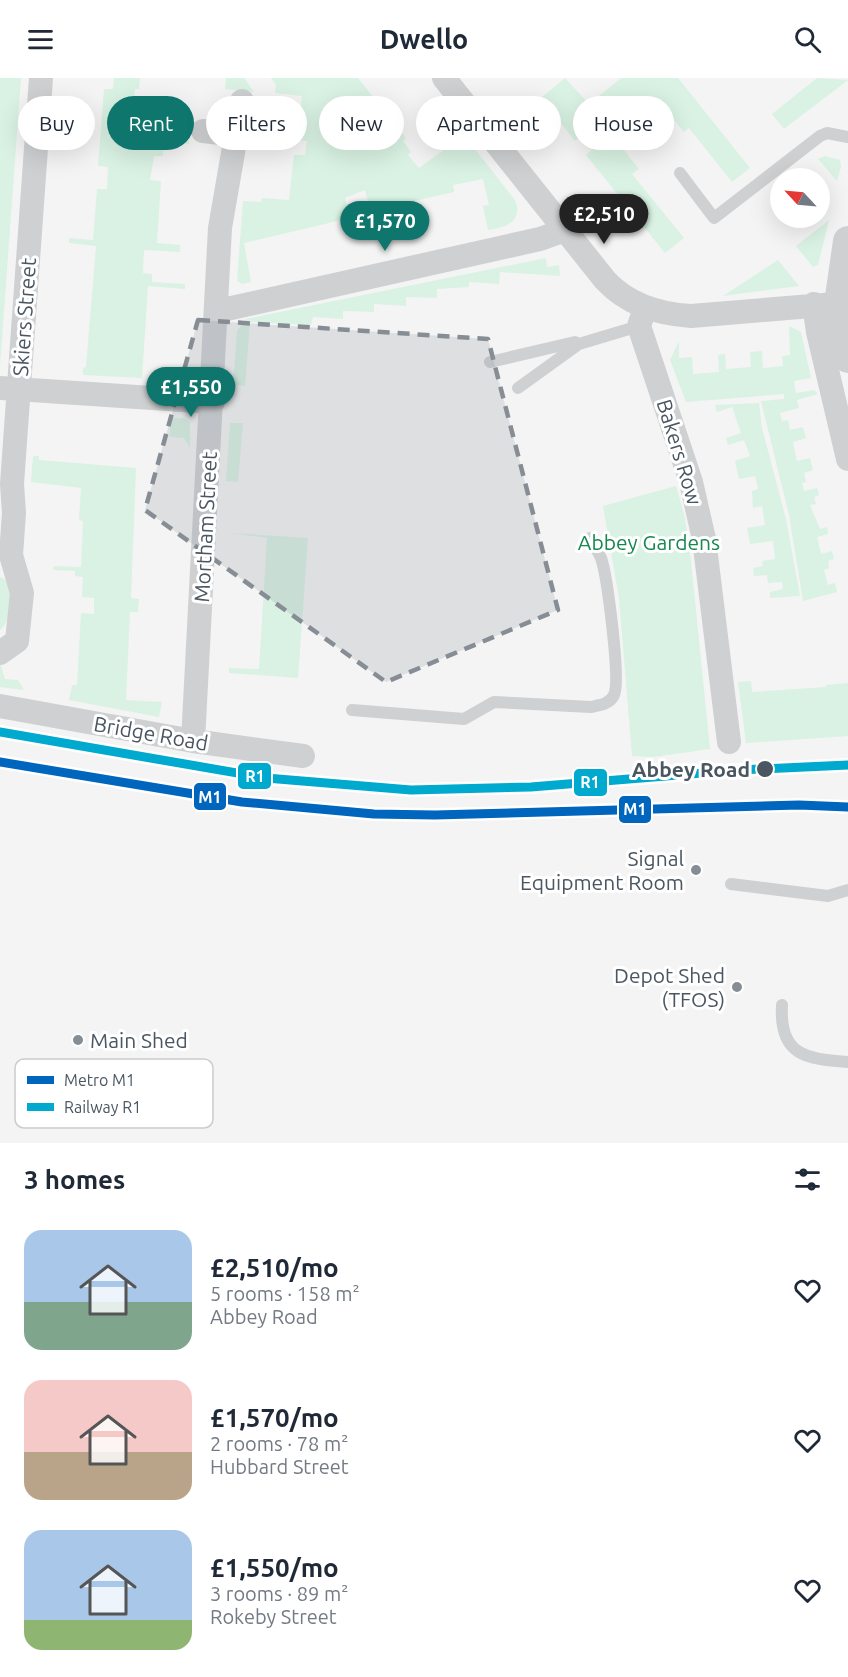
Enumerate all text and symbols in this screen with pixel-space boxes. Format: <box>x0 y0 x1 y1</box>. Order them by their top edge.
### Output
icon: menu <box>24 23 57 56</box>
icon: search <box>791 23 824 56</box>
text: Dwello <box>380 24 468 54</box>
chip: Buy <box>18 96 95 150</box>
chip: Rent <box>107 96 194 150</box>
chip: Filters <box>206 96 307 150</box>
chip: New <box>319 96 404 150</box>
chip: Apartment <box>416 96 561 150</box>
chip: House <box>573 96 674 150</box>
north arrow <box>770 168 830 228</box>
map controls <box>770 168 830 228</box>
pin: £2,510 <box>555 194 653 245</box>
pin: £1,570 <box>336 201 434 252</box>
text: £2,510 <box>573 202 635 225</box>
text: £1,570 <box>354 209 416 232</box>
street label: Skiers Street <box>8 257 40 377</box>
pin: £1,550 <box>142 367 240 418</box>
text: £1,550 <box>160 375 222 398</box>
street label: Bakers Row <box>653 396 707 508</box>
street label: Mortham Street <box>189 451 221 603</box>
park label: Abbey Gardens <box>578 530 720 554</box>
street label: Bridge Road <box>92 711 210 755</box>
place label: Abbey Road <box>632 757 750 781</box>
marker: Abbey Road <box>755 759 775 779</box>
line badge: R1 <box>237 762 272 790</box>
text: R1 <box>245 767 265 785</box>
line badge: R1 <box>573 768 608 797</box>
text: R1 <box>580 773 600 791</box>
line badge: M1 <box>193 782 227 811</box>
text: M1 <box>198 788 222 806</box>
line badge: M1 <box>618 795 652 824</box>
text: M1 <box>623 800 647 818</box>
place label: Signal Equipment Room <box>520 846 684 894</box>
marker: Signal Equipment Room <box>689 863 703 877</box>
place label: Depot Shed (TFOS) <box>614 963 725 1011</box>
marker: Depot Shed (TFOS) <box>730 980 744 994</box>
place label: Main Shed <box>90 1028 188 1052</box>
marker: Main Shed <box>71 1033 85 1047</box>
legend <box>15 1059 213 1128</box>
text: Metro M1 <box>64 1071 135 1089</box>
text: Railway R1 <box>64 1098 141 1116</box>
icon: filters <box>791 1163 824 1196</box>
text: 3 homes <box>24 1165 125 1194</box>
text: £2,510/mo <box>210 1253 339 1282</box>
icon: home <box>72 1254 144 1326</box>
icon: heart <box>791 1274 824 1307</box>
text: 5 rooms · 158 m² <box>210 1282 360 1305</box>
text: Abbey Road <box>210 1305 318 1328</box>
text: £1,570/mo <box>210 1403 339 1432</box>
icon: home <box>72 1404 144 1476</box>
icon: heart <box>791 1424 824 1457</box>
text: 2 rooms · 78 m² <box>210 1432 348 1455</box>
text: Hubbard Street <box>210 1455 349 1478</box>
text: £1,550/mo <box>210 1553 339 1582</box>
icon: home <box>72 1554 144 1626</box>
icon: heart <box>791 1574 824 1607</box>
text: 3 rooms · 89 m² <box>210 1582 348 1605</box>
text: Rokeby Street <box>210 1605 337 1628</box>

